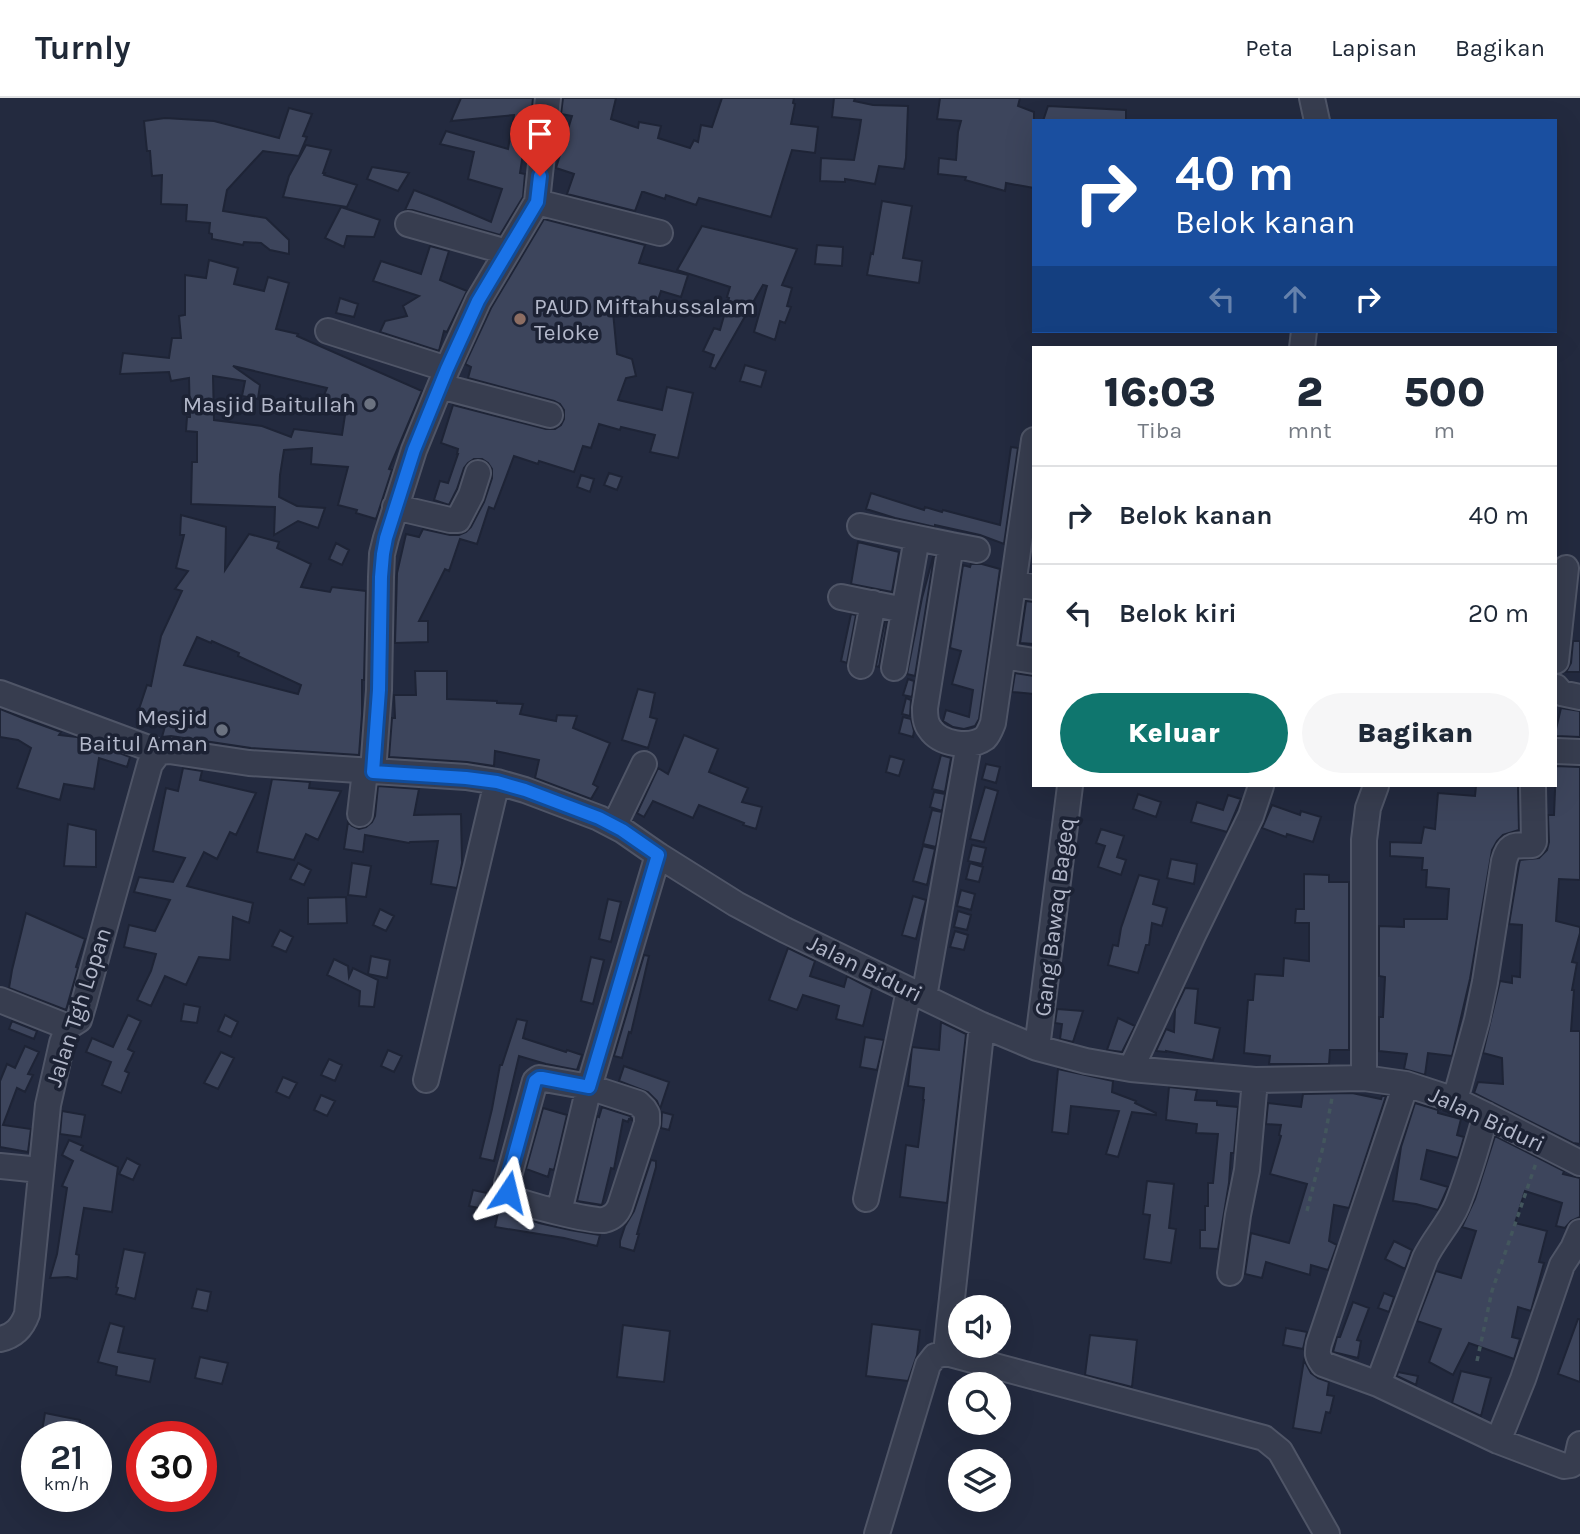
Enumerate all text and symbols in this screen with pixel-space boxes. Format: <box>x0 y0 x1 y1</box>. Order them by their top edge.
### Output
text: Turnly <box>35 29 131 67</box>
text: Peta <box>1245 34 1293 62</box>
text: Lapisan <box>1331 34 1417 62</box>
text: Bagikan <box>1455 34 1545 62</box>
pin <box>510 104 570 176</box>
icon: arrive <box>521 115 559 153</box>
text: 40 m <box>1175 145 1294 202</box>
icon: right <box>1060 147 1151 238</box>
text: Belok kanan <box>1175 204 1355 241</box>
icon: left <box>1203 280 1241 318</box>
icon: ahead <box>1276 280 1314 318</box>
icon: right <box>1349 280 1387 318</box>
place label: PAUD Miftahussalam Teloke <box>534 293 756 346</box>
marker: PAUD Miftahussalam Teloke <box>512 311 528 327</box>
text: 16:03 <box>1104 367 1216 417</box>
text: 2 <box>1296 367 1323 417</box>
text: 500 <box>1403 367 1485 417</box>
place label: Masjid Baitullah <box>183 391 356 418</box>
marker: Masjid Baitullah <box>362 396 378 412</box>
text: Tiba <box>1137 417 1182 444</box>
text: mnt <box>1288 417 1332 444</box>
text: m <box>1434 417 1455 444</box>
icon: right <box>1060 496 1098 534</box>
text: Belok kanan <box>1119 500 1272 531</box>
text: 40 m <box>1469 500 1529 531</box>
icon: left <box>1060 594 1098 632</box>
text: Belok kiri <box>1119 598 1237 629</box>
text: 20 m <box>1468 598 1529 629</box>
button: Keluar <box>1060 693 1288 773</box>
button: Bagikan <box>1302 693 1529 773</box>
place label: Mesjid Baitul Aman <box>78 704 208 757</box>
marker: Mesjid Baitul Aman <box>214 722 230 738</box>
street label: Gang Bawaq Bageq <box>1029 816 1080 1018</box>
street label: Jalan Tgh Lopan <box>40 924 117 1090</box>
street label: Jalan Biduri <box>803 929 927 1008</box>
street label: Jalan Biduri <box>1425 1081 1549 1158</box>
position arrow <box>471 1155 545 1229</box>
map controls <box>948 1295 1011 1512</box>
button: sound <box>948 1295 1011 1358</box>
button: search <box>948 1372 1011 1435</box>
speed limit sign: 30 <box>126 1421 217 1512</box>
text: 21 <box>50 1437 83 1478</box>
button: layers <box>948 1449 1011 1512</box>
text: km/h <box>44 1473 89 1495</box>

